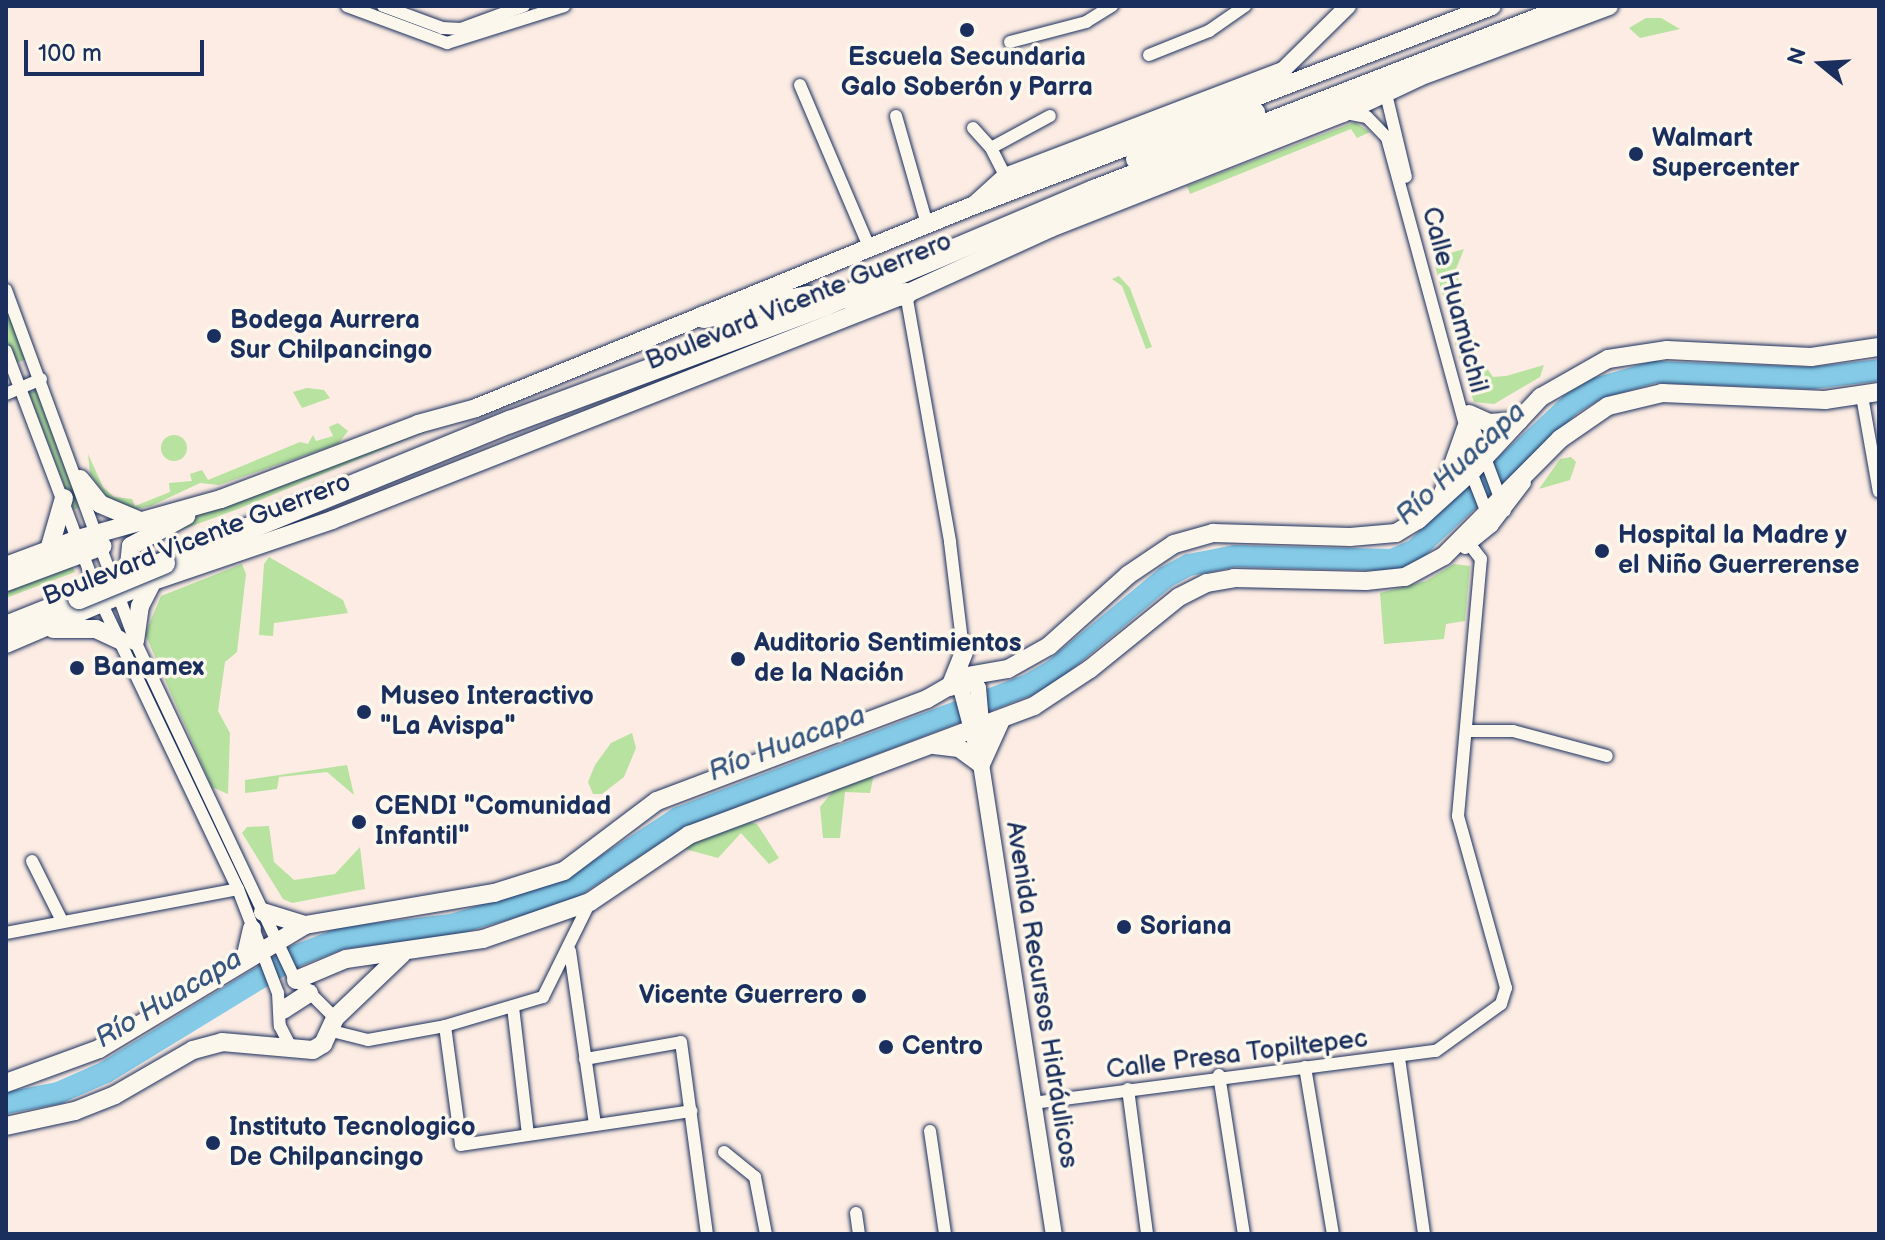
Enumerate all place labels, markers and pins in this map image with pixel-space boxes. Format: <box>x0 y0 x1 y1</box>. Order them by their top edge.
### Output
marker: Escuela Secundaria Galo Soberón y Parra <box>958 21 976 39</box>
place label: Escuela Secundaria Galo Soberón y Parra <box>840 42 1094 104</box>
place label: Walmart Supercenter <box>1652 123 1799 184</box>
marker: Walmart Supercenter <box>1627 145 1645 163</box>
place label: Bodega Aurrera Sur Chilpancingo <box>230 305 432 366</box>
marker: Bodega Aurrera Sur Chilpancingo <box>205 327 223 345</box>
place label: Hospital la Madre y el Niño Guerrerense <box>1618 520 1859 582</box>
marker: Hospital la Madre y el Niño Guerrerense <box>1593 542 1611 560</box>
place label: Auditorio Sentimientos de la Nación <box>754 628 1022 690</box>
marker: Auditorio Sentimientos de la Nación <box>729 650 747 668</box>
place label: Banamex <box>93 652 204 684</box>
marker: Banamex <box>68 659 86 677</box>
place label: Museo Interactivo "La Avispa" <box>380 681 594 742</box>
marker: Museo Interactivo "La Avispa" <box>355 703 373 721</box>
place label: CENDI "Comunidad Infantil" <box>375 791 611 852</box>
marker: CENDI "Comunidad Infantil" <box>350 813 368 831</box>
place label: Soriana <box>1140 911 1232 943</box>
marker: Soriana <box>1115 918 1133 936</box>
place label: Vicente Guerrero <box>639 980 843 1012</box>
marker: Vicente Guerrero <box>850 987 868 1005</box>
place label: Centro <box>902 1031 983 1063</box>
marker: Centro <box>877 1038 895 1056</box>
place label: Instituto Tecnologico De Chilpancingo <box>229 1112 476 1174</box>
marker: Instituto Tecnologico De Chilpancingo <box>204 1134 222 1152</box>

